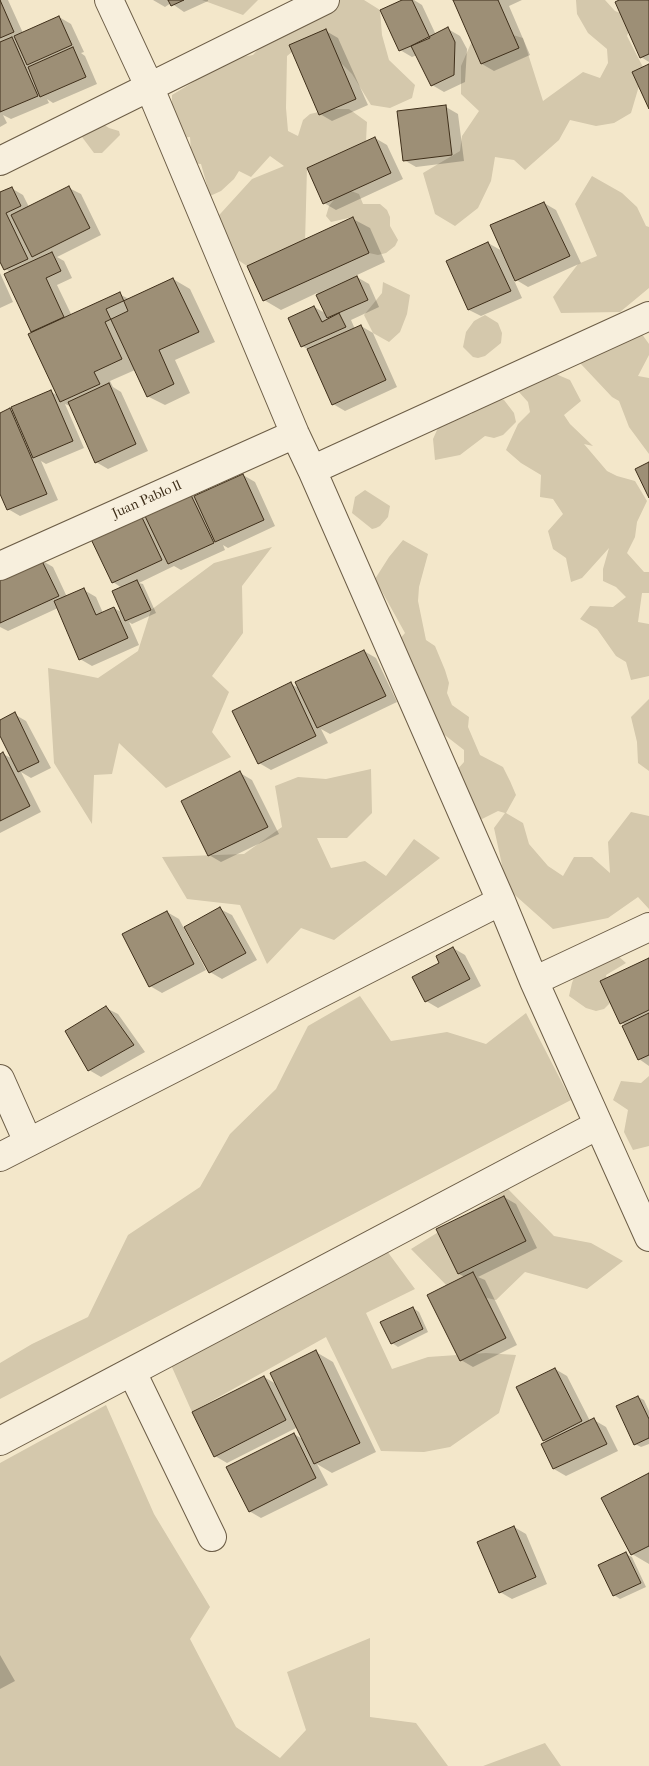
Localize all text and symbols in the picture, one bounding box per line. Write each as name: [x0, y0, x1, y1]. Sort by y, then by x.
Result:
street label: Juan Pablo ll: [110, 477, 184, 523]

